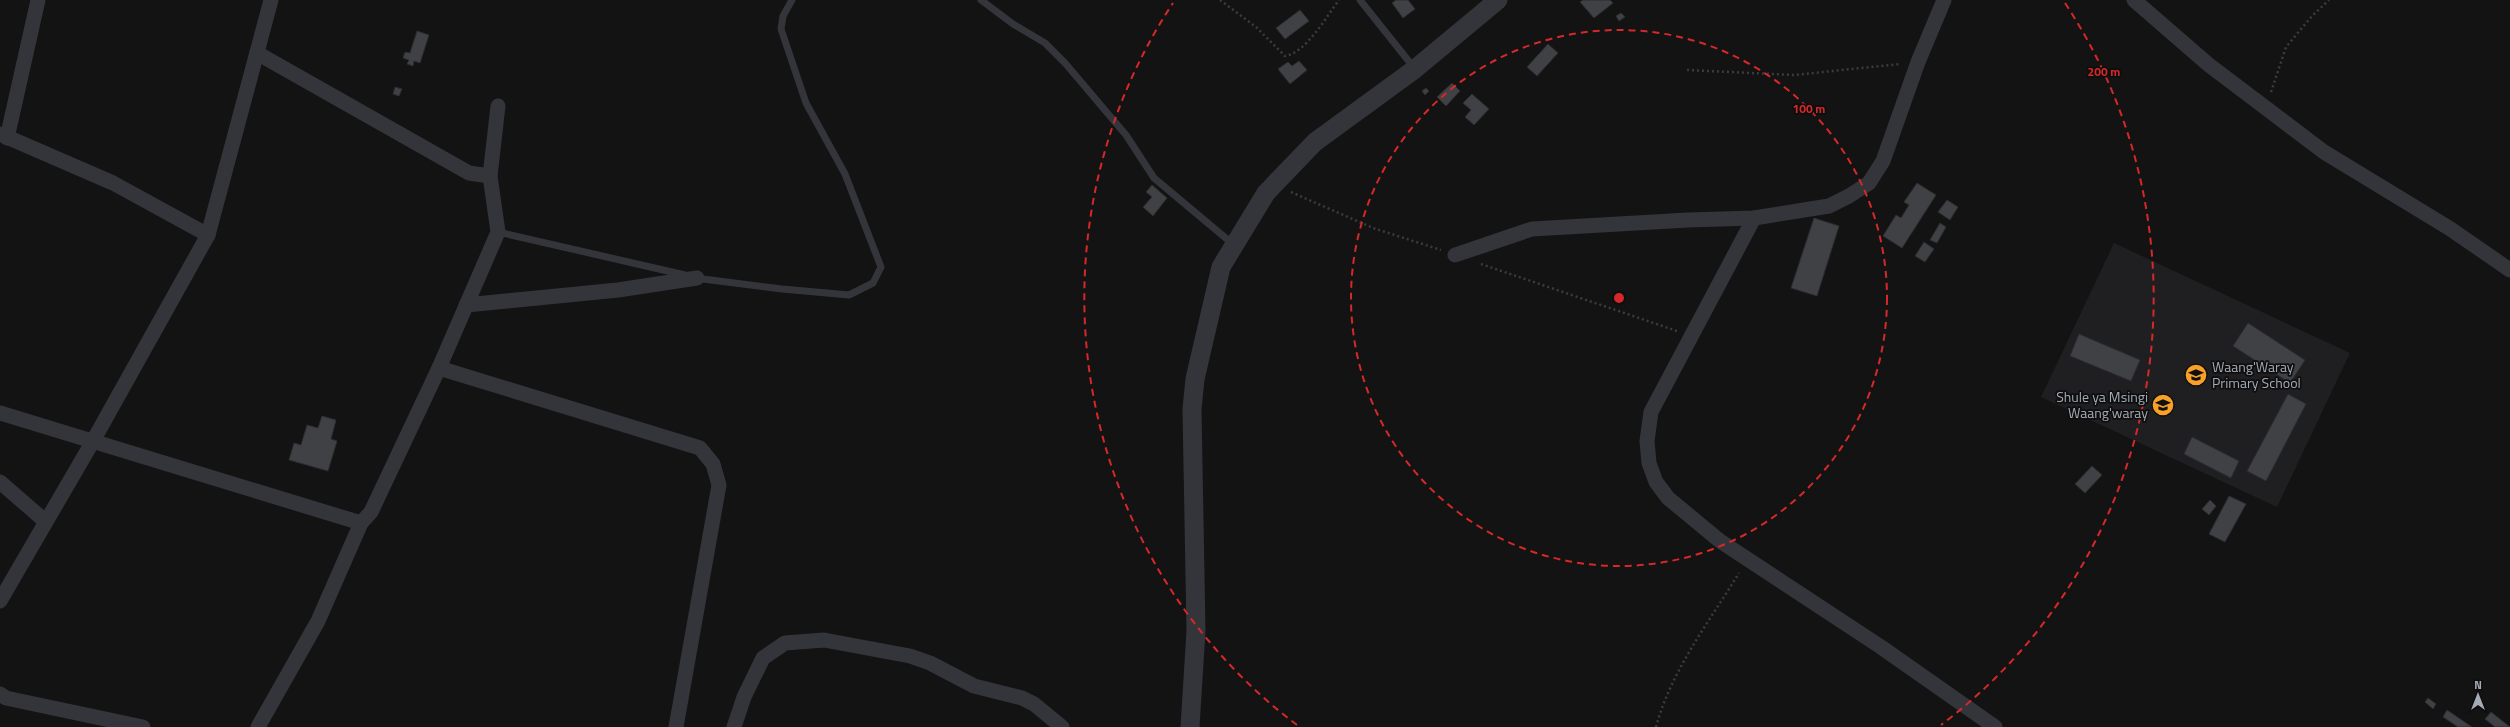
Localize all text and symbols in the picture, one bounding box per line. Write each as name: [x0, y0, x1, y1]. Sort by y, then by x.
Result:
text: 200 m: [2088, 62, 2120, 81]
text: 100 m: [1793, 99, 1825, 118]
centre of rings: [1612, 291, 1626, 305]
place label: Waang'Waray Primary School: [2212, 356, 2301, 393]
school or university icon: Waang'Waray Primary School: [2183, 362, 2209, 388]
place label: Shule ya Msingi Waang'waray: [2056, 386, 2148, 423]
school or university icon: Shule ya Msingi Waang'waray: [2150, 392, 2176, 418]
north arrow: [2458, 675, 2498, 715]
text: N: [2474, 677, 2482, 693]

